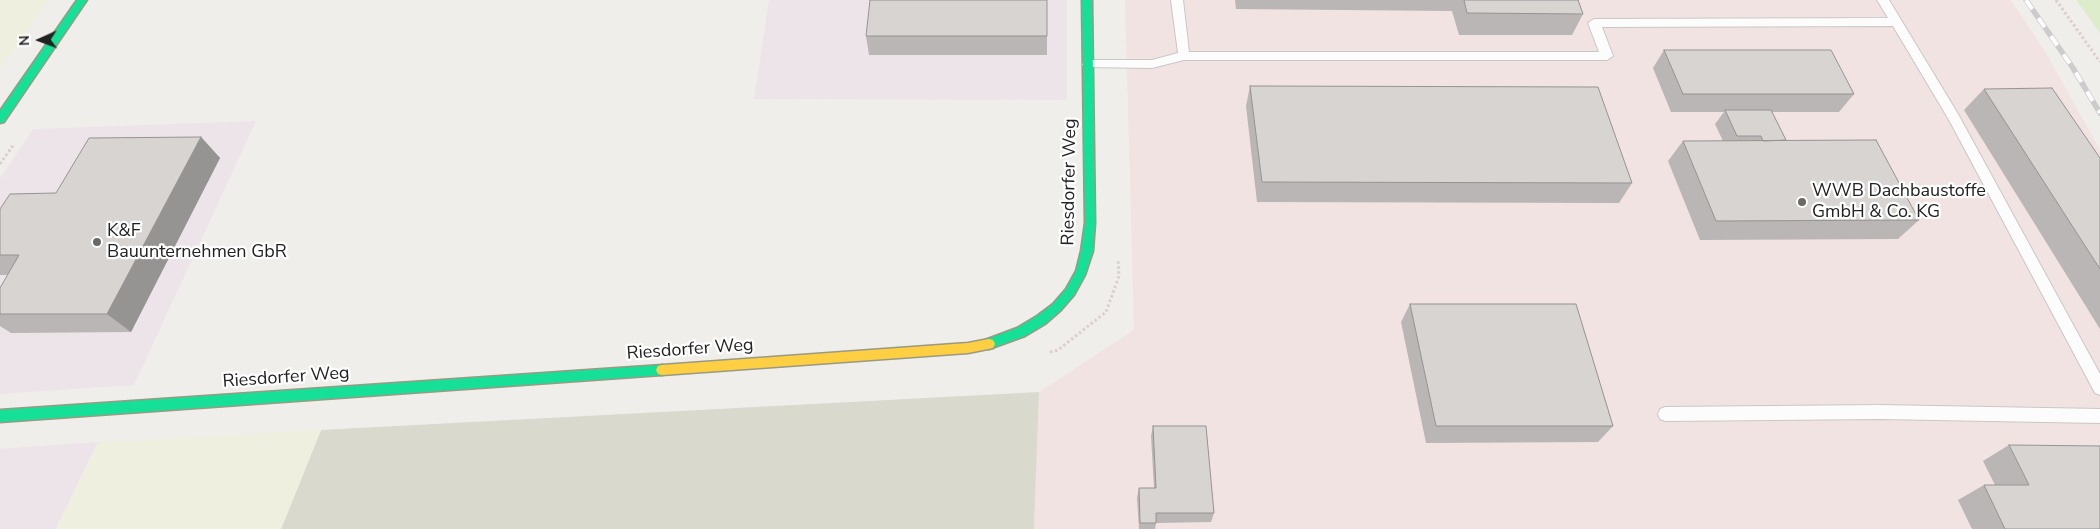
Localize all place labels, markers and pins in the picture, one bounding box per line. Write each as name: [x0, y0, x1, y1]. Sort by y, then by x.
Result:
place label: WWB Dachbaustoffe GmbH & Co. KG: [1812, 181, 1986, 223]
marker: WWB Dachbaustoffe GmbH & Co. KG: [1796, 196, 1808, 208]
place label: K&F Bauunternehmen GbR: [107, 221, 287, 264]
marker: K&F Bauunternehmen GbR: [91, 236, 103, 248]

